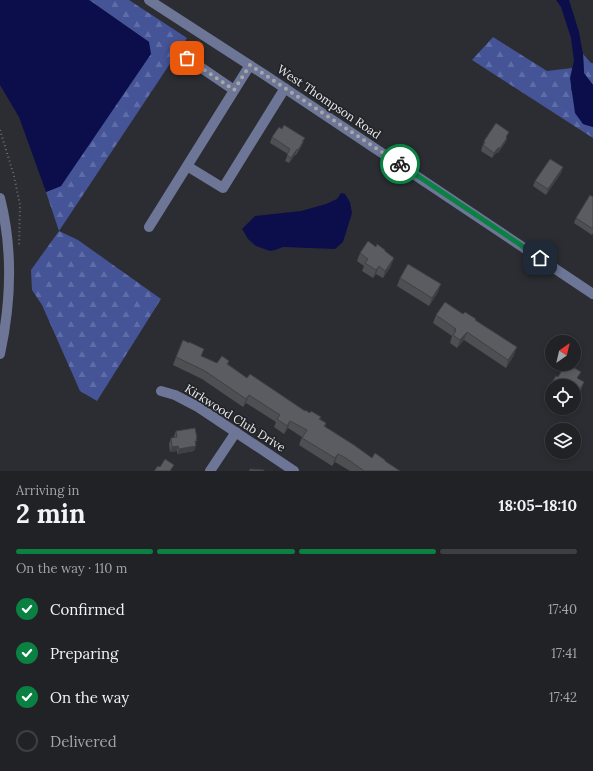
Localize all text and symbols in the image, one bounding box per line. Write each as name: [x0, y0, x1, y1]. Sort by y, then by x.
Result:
pin: [170, 41, 204, 75]
icon: bag: [176, 47, 198, 69]
street label: West Thompson Road: [275, 61, 384, 142]
courier: [380, 144, 420, 184]
icon: bike: [389, 153, 411, 175]
pin: [523, 241, 557, 275]
icon: home: [529, 247, 551, 269]
north arrow: [545, 335, 581, 371]
map controls: [545, 335, 581, 459]
button: locate: [545, 379, 581, 415]
street label: Kirkwood Club Drive: [182, 380, 289, 455]
button: layers: [545, 423, 581, 459]
text: Arriving in: [16, 482, 79, 499]
text: 18:05–18:10: [498, 496, 577, 515]
text: 2 min: [16, 497, 86, 530]
text: On the way · 110 m: [16, 560, 127, 577]
icon: check: [16, 598, 38, 620]
text: Confirmed: [50, 600, 125, 619]
text: 17:40: [548, 601, 577, 618]
icon: check: [16, 642, 38, 664]
text: Preparing: [50, 644, 118, 663]
text: 17:41: [551, 645, 577, 662]
icon: check: [16, 686, 38, 708]
text: On the way: [50, 688, 129, 707]
text: 17:42: [549, 689, 577, 706]
text: Delivered: [50, 732, 117, 751]

